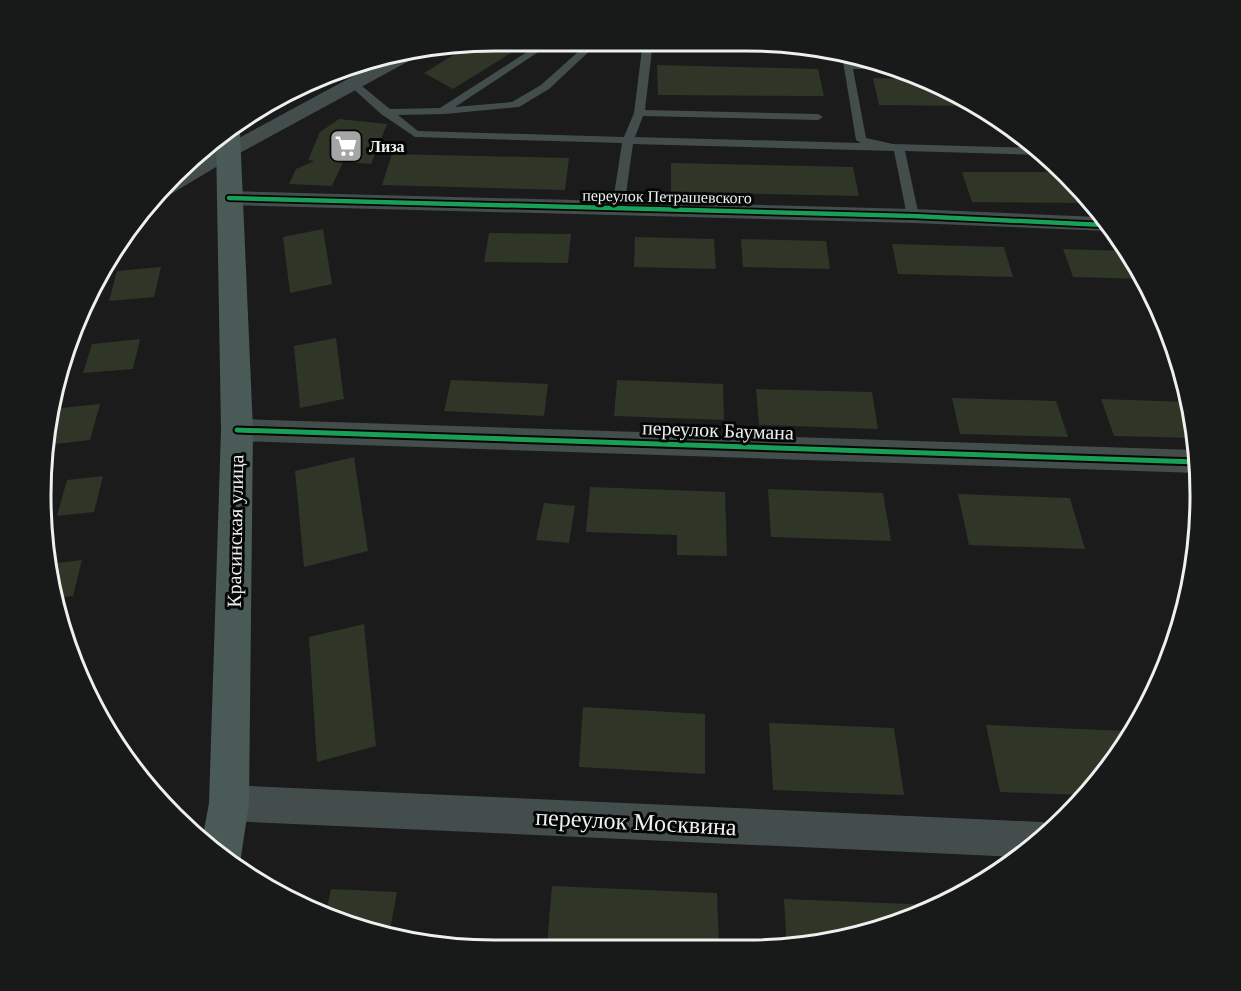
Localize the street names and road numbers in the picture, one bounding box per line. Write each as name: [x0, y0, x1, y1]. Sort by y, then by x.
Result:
street label: переулок Петрашевского: [582, 187, 752, 207]
street label: переулок Баумана: [642, 416, 794, 445]
street label: Красинская улица: [223, 454, 248, 608]
street label: переулок Москвина: [535, 804, 738, 840]

